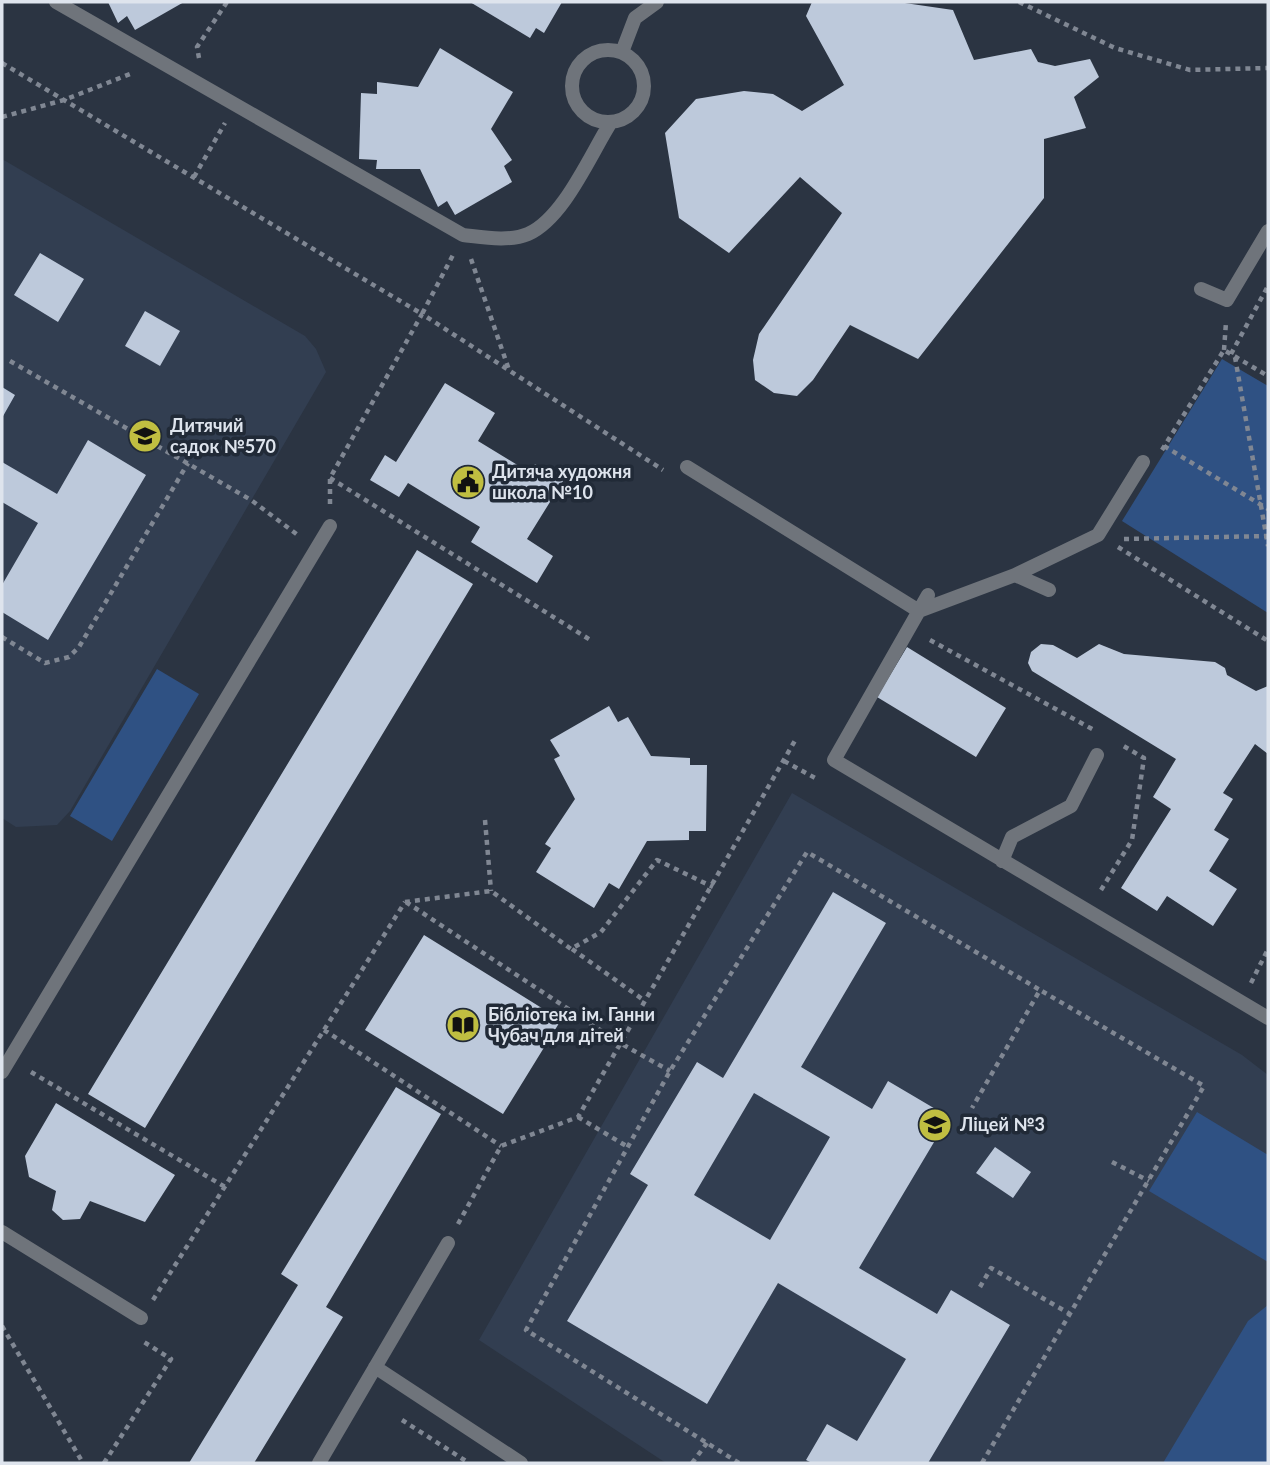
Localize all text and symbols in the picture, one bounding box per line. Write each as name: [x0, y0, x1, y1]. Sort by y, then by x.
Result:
place label: Дитячий садок №570: [170, 414, 276, 457]
school or university icon: Дитячий садок №570: [126, 417, 164, 455]
place label: Дитяча художня школа №10: [492, 460, 631, 503]
public building icon: Дитяча художня школа №10: [449, 463, 487, 501]
place label: Бібліотека ім. Ганни Чубач для дітей: [488, 1003, 655, 1046]
library icon: Бібліотека ім. Ганни Чубач для дітей: [444, 1006, 482, 1044]
school or university icon: Ліцей №3: [916, 1106, 954, 1144]
place label: Ліцей №3: [959, 1113, 1045, 1135]

